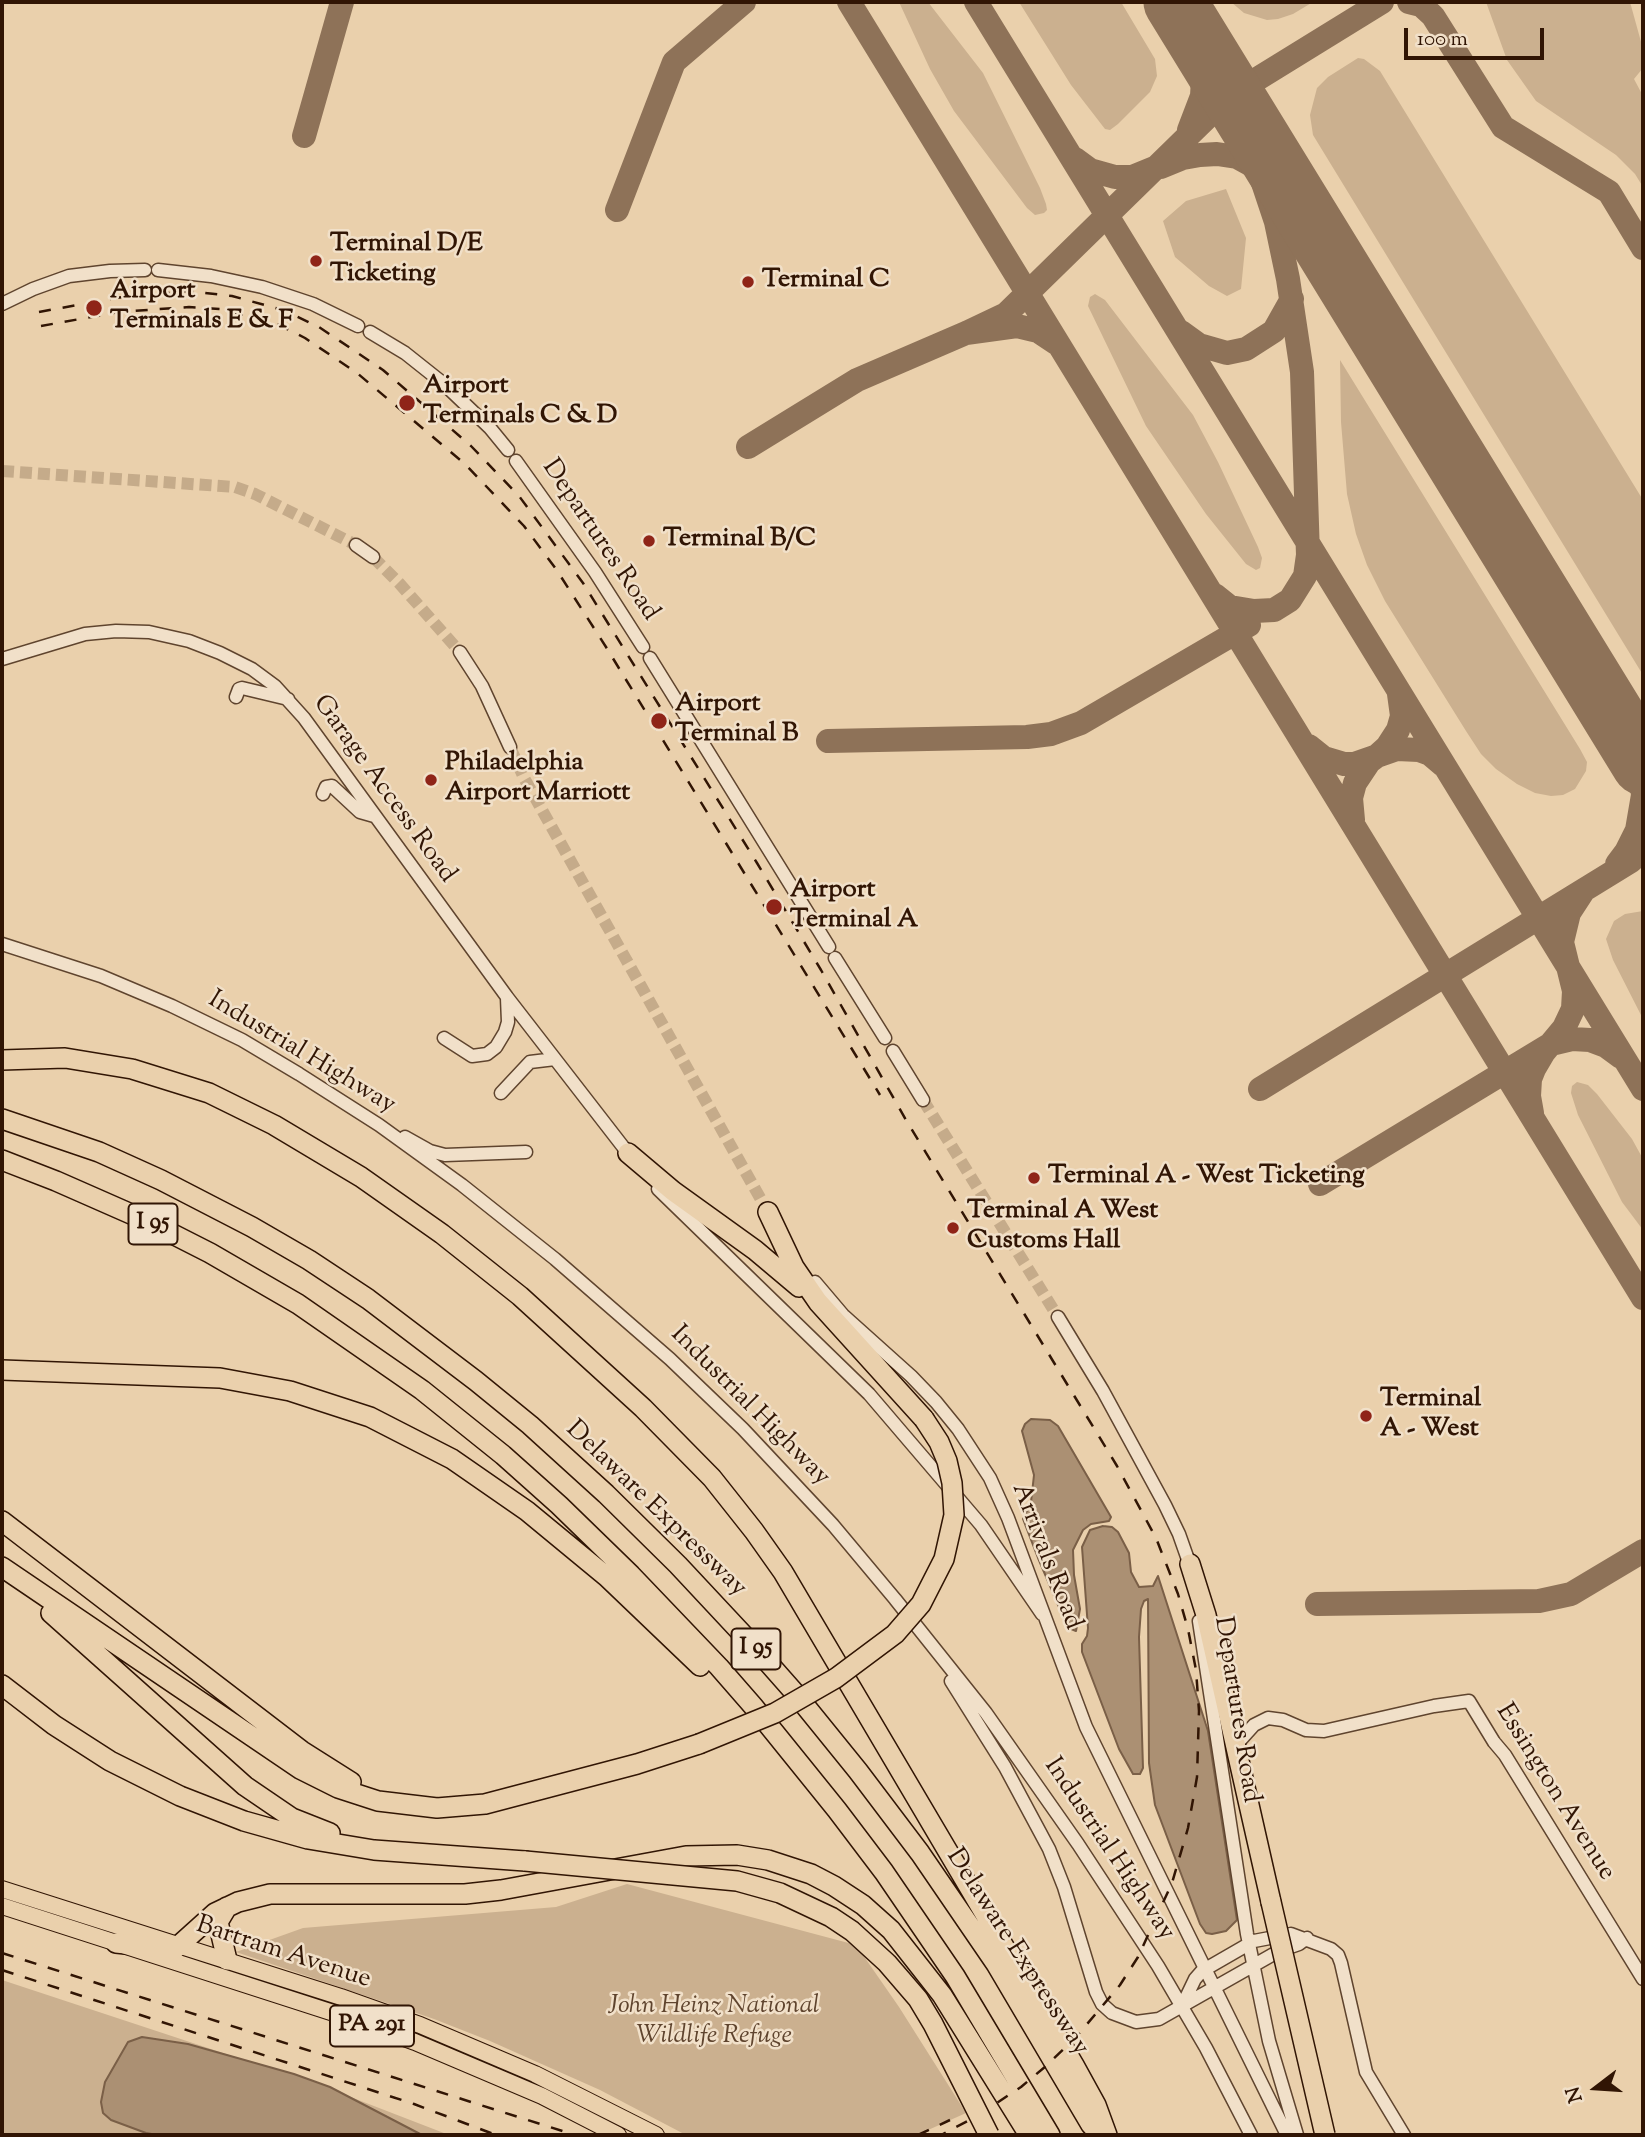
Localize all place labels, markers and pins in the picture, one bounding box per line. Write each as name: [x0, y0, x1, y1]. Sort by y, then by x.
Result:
place label: Terminal D/E Ticketing: [330, 230, 483, 292]
marker: Terminal D/E Ticketing: [308, 253, 324, 269]
place label: Terminal C: [762, 266, 890, 298]
marker: Terminal C: [740, 274, 756, 290]
place label: Airport Terminals E & F: [110, 277, 293, 338]
marker: Airport Terminals E & F: [84, 298, 104, 318]
place label: Airport Terminals C & D: [423, 372, 617, 434]
marker: Airport Terminals C & D: [397, 393, 417, 413]
place label: Terminal B/C: [663, 525, 816, 557]
marker: Terminal B/C: [641, 533, 657, 549]
place label: Airport Terminal B: [675, 690, 798, 752]
marker: Airport Terminal B: [649, 711, 669, 731]
place label: Philadelphia Airport Marriott: [445, 749, 630, 810]
marker: Philadelphia Airport Marriott: [423, 772, 439, 788]
place label: Airport Terminal A: [790, 876, 918, 938]
marker: Airport Terminal A: [764, 897, 784, 917]
place label: Terminal A - West Ticketing: [1048, 1162, 1365, 1194]
marker: Terminal A - West Ticketing: [1026, 1170, 1042, 1186]
place label: Terminal A West Customs Hall: [967, 1197, 1158, 1258]
marker: Terminal A West Customs Hall: [945, 1220, 961, 1236]
place label: Terminal A - West: [1380, 1385, 1481, 1446]
marker: Terminal A - West: [1358, 1408, 1374, 1424]

